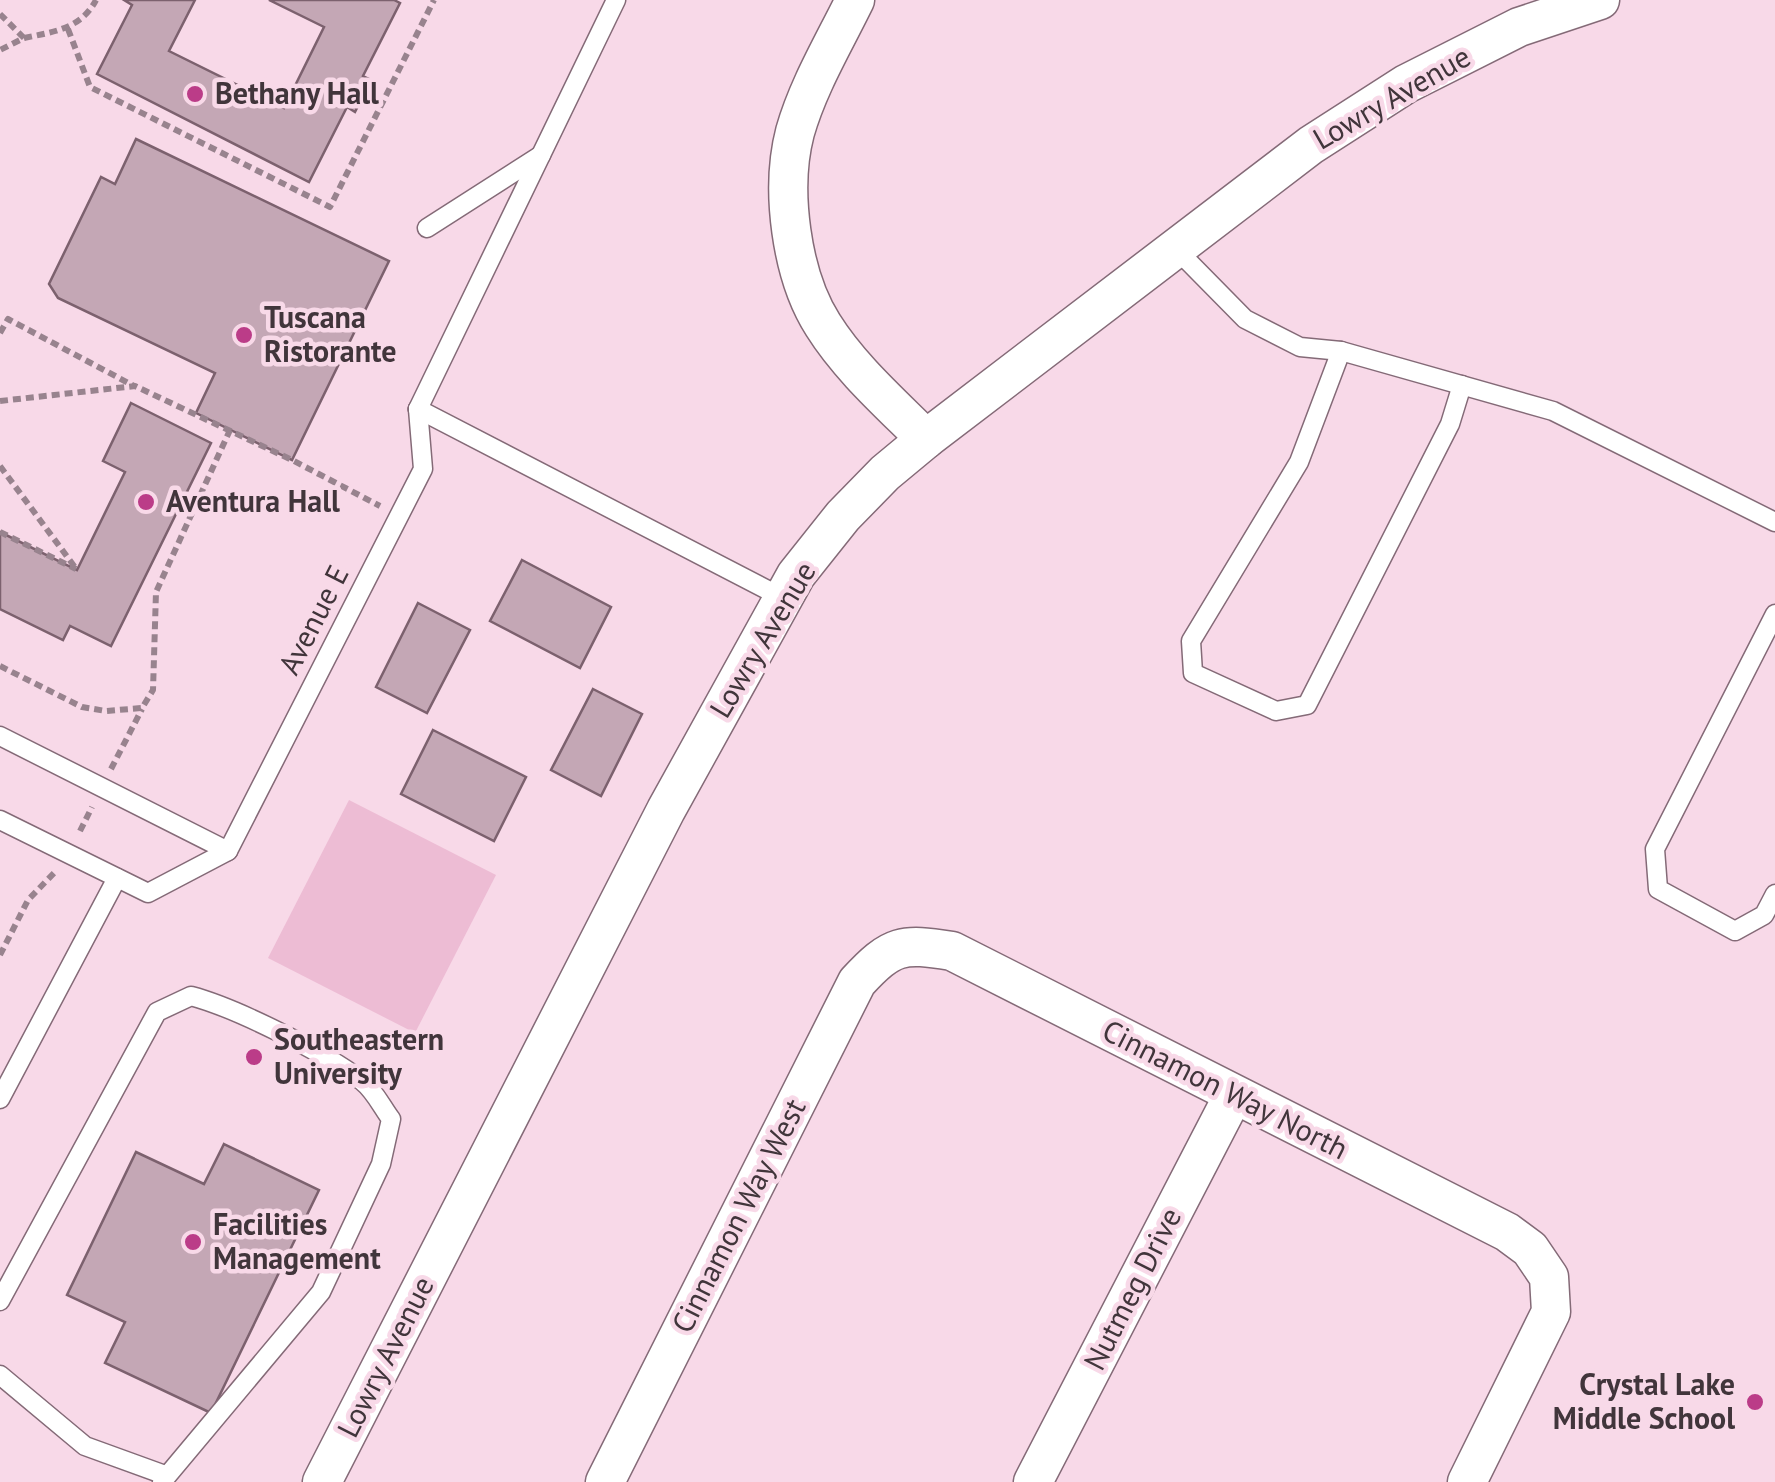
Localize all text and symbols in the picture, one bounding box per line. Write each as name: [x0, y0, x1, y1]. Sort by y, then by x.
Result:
street label: Lowry Avenue: [1306, 36, 1477, 157]
place label: Bethany Hall: [215, 73, 379, 112]
marker: Bethany Hall: [184, 83, 206, 105]
place label: Tuscana Ristorante: [264, 297, 397, 370]
marker: Tuscana Ristorante: [233, 324, 255, 346]
place label: Aventura Hall: [166, 481, 340, 520]
marker: Aventura Hall: [135, 491, 157, 513]
street label: Lowry Avenue: [700, 554, 824, 724]
street label: Avenue E: [269, 558, 357, 681]
street label: Cinnamon Way North: [1096, 1010, 1355, 1167]
place label: Southeastern University: [274, 1019, 444, 1092]
marker: Southeastern University: [243, 1046, 265, 1068]
street label: Cinnamon Way West: [662, 1092, 814, 1339]
street label: Nutmeg Drive: [1074, 1201, 1189, 1376]
place label: Facilities Management: [213, 1204, 381, 1277]
marker: Facilities Management: [182, 1231, 204, 1253]
street label: Lowry Avenue: [327, 1269, 442, 1443]
place label: Crystal Lake Middle School: [1553, 1364, 1735, 1437]
marker: Crystal Lake Middle School: [1744, 1391, 1766, 1413]

